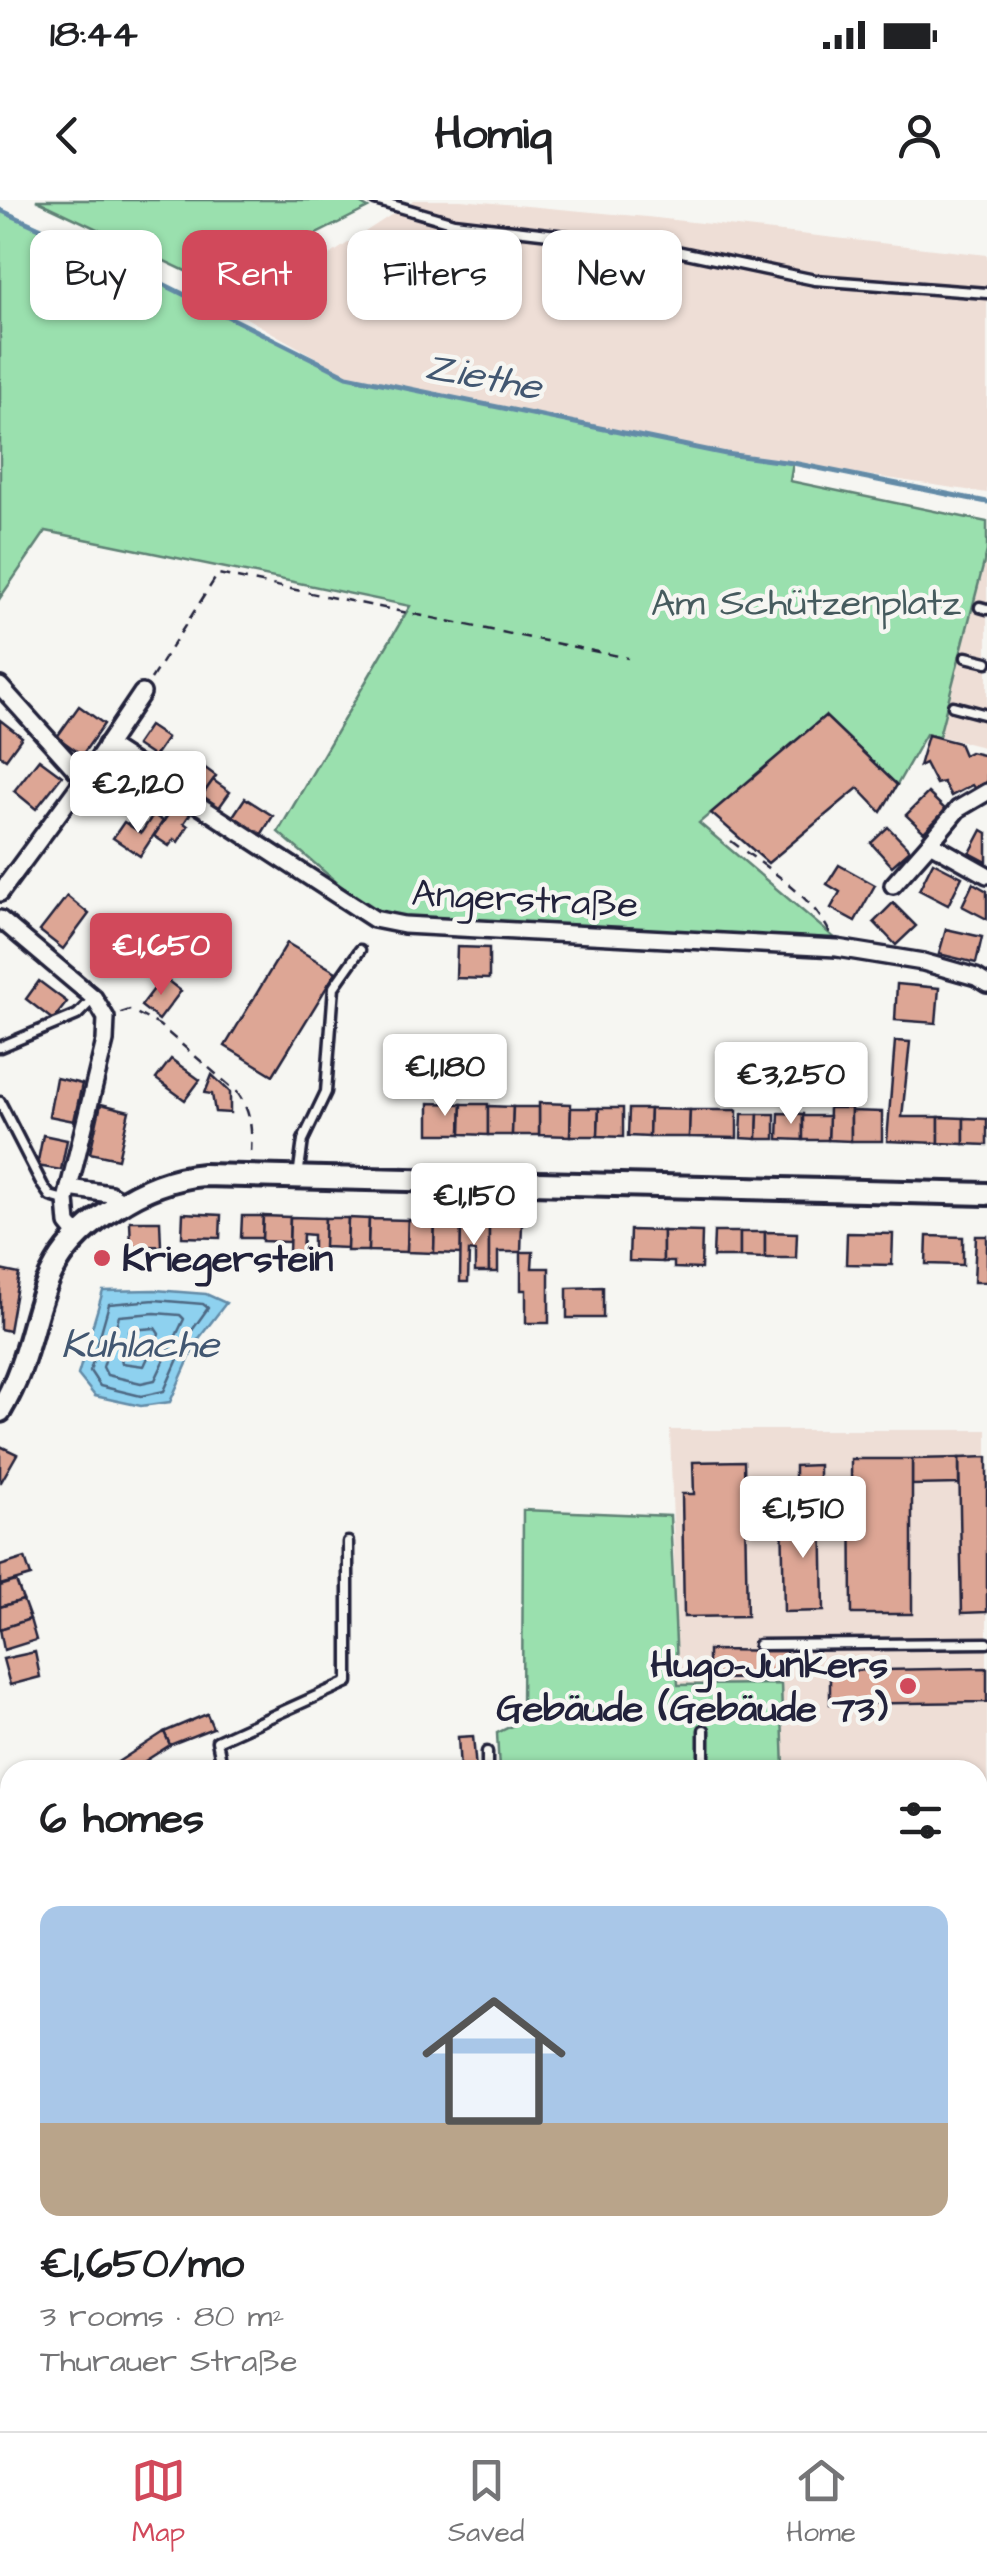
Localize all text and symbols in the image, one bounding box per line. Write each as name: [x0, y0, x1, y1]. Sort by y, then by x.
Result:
text: 18:44: [50, 9, 138, 61]
text: Homiq: [435, 104, 552, 166]
icon: back: [40, 108, 95, 163]
icon: person: [892, 108, 947, 163]
chip: Buy: [30, 230, 162, 320]
chip: Rent: [182, 230, 327, 320]
chip: Filters: [347, 230, 522, 320]
chip: New: [542, 230, 682, 320]
water label: Ziethe: [421, 339, 548, 416]
park label: Am Schützenplatz: [651, 578, 961, 630]
pin: €2,120: [57, 751, 219, 836]
text: €2,120: [92, 761, 184, 806]
street label: Angerstraße: [410, 868, 639, 932]
pin: €1,650: [80, 913, 242, 998]
text: €1,650: [112, 923, 210, 968]
pin: €1,180: [364, 1034, 526, 1119]
pin: €3,250: [710, 1042, 872, 1127]
text: €1,180: [405, 1044, 485, 1089]
text: €3,250: [737, 1052, 845, 1097]
pin: €1,150: [393, 1163, 555, 1248]
text: €1,150: [433, 1173, 515, 1218]
place label: Kriegerstein: [122, 1234, 333, 1287]
marker: Kriegerstein: [91, 1247, 113, 1269]
water label: Kuhlache: [61, 1318, 221, 1373]
pin: €1,510: [722, 1476, 884, 1561]
text: €1,510: [762, 1486, 844, 1531]
place label: Hugo-Junkers Gebäude (Gebäude 73): [496, 1640, 888, 1736]
marker: Hugo-Junkers Gebäude (Gebäude 73): [897, 1675, 919, 1697]
text: 6 homes: [40, 1791, 204, 1849]
icon: filters: [893, 1793, 948, 1848]
icon: home: [404, 1971, 584, 2151]
text: €1,650/mo: [40, 2236, 244, 2294]
text: 3 rooms · 80 m²: [40, 2294, 285, 2339]
text: Thurauer Straße: [40, 2339, 298, 2384]
tab: Map: [131, 2453, 186, 2552]
tab: Saved: [448, 2453, 524, 2552]
tab: Home: [786, 2453, 856, 2552]

